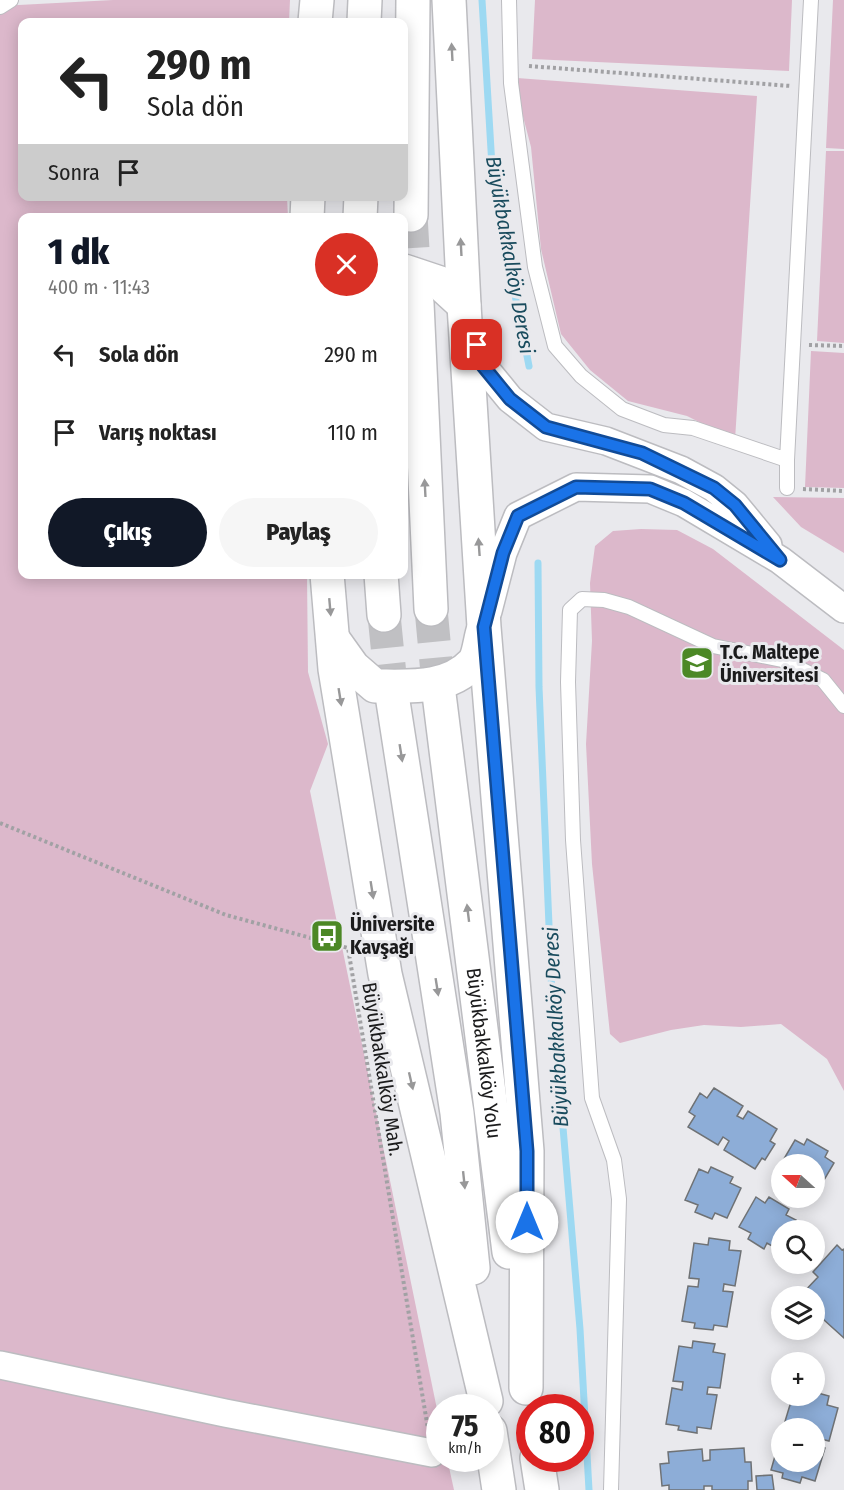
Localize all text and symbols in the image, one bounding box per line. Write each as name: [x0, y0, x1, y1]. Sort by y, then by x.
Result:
text: 290 m: [147, 40, 252, 90]
icon: left: [48, 42, 126, 120]
one-way arrow: [447, 42, 456, 61]
text: Sola dön: [147, 91, 244, 123]
water label: Büyükbakkalköy Deresi: [480, 154, 540, 357]
icon: arrive: [112, 156, 145, 189]
text: Sonra: [48, 159, 100, 186]
text: 1 dk: [48, 230, 109, 274]
button: close: [315, 233, 378, 296]
one-way arrow: [456, 237, 465, 256]
text: 400 m · 11:43: [48, 275, 150, 299]
pin: [451, 319, 502, 370]
icon: arrive: [460, 328, 493, 361]
icon: left: [48, 338, 81, 371]
text: Sola dön: [99, 341, 179, 368]
text: 290 m: [324, 341, 378, 368]
icon: arrive: [48, 416, 81, 449]
text: Varış noktası: [99, 419, 217, 446]
text: 110 m: [328, 419, 378, 446]
one-way arrow: [420, 478, 430, 497]
button: Çıkış: [48, 498, 207, 567]
button: Paylaş: [219, 498, 378, 567]
one-way arrow: [474, 538, 483, 557]
one-way arrow: [325, 598, 335, 617]
place label: T.C. Maltepe Üniversitesi: [720, 640, 819, 687]
school or university icon: T.C. Maltepe Üniversitesi: [679, 645, 715, 681]
one-way arrow: [335, 688, 344, 707]
one-way arrow: [396, 743, 405, 762]
one-way arrow: [367, 880, 376, 899]
one-way arrow: [463, 903, 472, 922]
place label: Üniversite Kavşağı: [350, 912, 435, 959]
bus stop icon: Üniversite Kavşağı: [309, 918, 345, 954]
water label: Büyükbakkalköy Deresi: [538, 925, 574, 1128]
street label: Büyükbakkalköy Yolu: [461, 966, 507, 1140]
one-way arrow: [433, 977, 442, 996]
street label: Büyükbakkalköy Mah.: [357, 980, 409, 1158]
one-way arrow: [406, 1072, 416, 1090]
north arrow: [771, 1154, 825, 1208]
map controls: [771, 1154, 825, 1472]
one-way arrow: [459, 1171, 469, 1190]
position arrow: [495, 1190, 559, 1254]
button: search: [771, 1220, 825, 1274]
button: layers: [771, 1286, 825, 1340]
button: +: [771, 1352, 825, 1406]
speed limit sign: 80: [516, 1394, 594, 1472]
text: 75: [451, 1408, 479, 1444]
button: −: [771, 1418, 825, 1472]
text: km/h: [448, 1439, 482, 1457]

